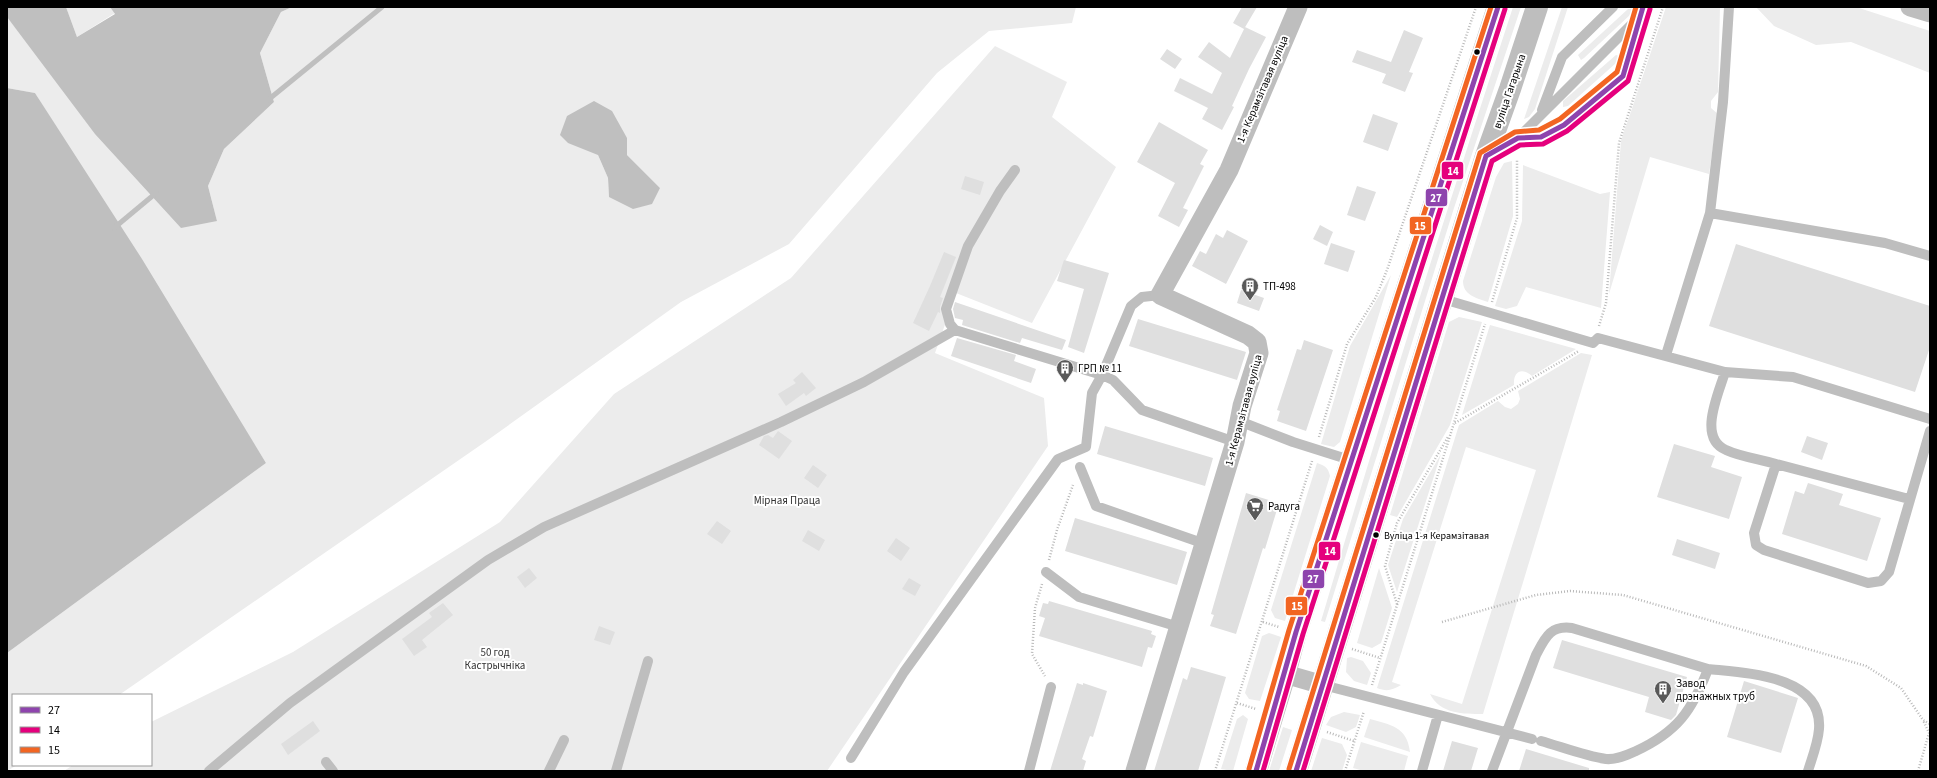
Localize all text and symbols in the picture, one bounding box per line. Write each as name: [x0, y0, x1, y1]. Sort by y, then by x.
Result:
street label: 1-я Керамзітавая вуліца: [1233, 33, 1292, 145]
unlabelled marker: [1472, 47, 1482, 57]
street label: вуліца Гагарына: [1490, 52, 1529, 130]
line badge: 14: [1441, 161, 1464, 180]
text: 14: [1447, 164, 1459, 179]
line badge: 27: [1425, 188, 1448, 207]
text: 27: [1430, 191, 1442, 206]
line badge: 15: [1409, 216, 1432, 235]
text: 15: [1414, 219, 1426, 234]
building icon: ТП-498: [1240, 276, 1260, 301]
place label: ТП-498: [1263, 279, 1296, 294]
street label: 1-я Керамзітавая вуліца: [1221, 353, 1266, 468]
building icon: ГРП № 11: [1055, 358, 1075, 383]
place label: ГРП № 11: [1078, 361, 1122, 376]
park label: Мірная Праца: [754, 493, 820, 508]
supermarket icon: Радуга: [1245, 496, 1265, 521]
place label: Радуга: [1268, 499, 1300, 514]
place label: Вуліца 1-я Керамзітавая: [1384, 529, 1489, 543]
marker: Вуліца 1-я Керамзітавая: [1371, 530, 1381, 540]
line badge: 14: [1318, 541, 1341, 561]
text: 14: [1324, 544, 1336, 559]
line badge: 27: [1302, 569, 1325, 589]
text: 27: [1307, 572, 1319, 587]
line badge: 15: [1285, 596, 1308, 616]
text: 15: [1291, 599, 1303, 614]
park label: 50 год Кастрычніка: [465, 645, 525, 673]
place label: Завод дрэнажных труб: [1676, 676, 1755, 704]
building icon: Завод дрэнажных труб: [1653, 679, 1673, 704]
legend: [12, 694, 152, 766]
text: 27: [48, 702, 60, 719]
text: 14: [48, 722, 60, 739]
text: 15: [48, 742, 60, 759]

